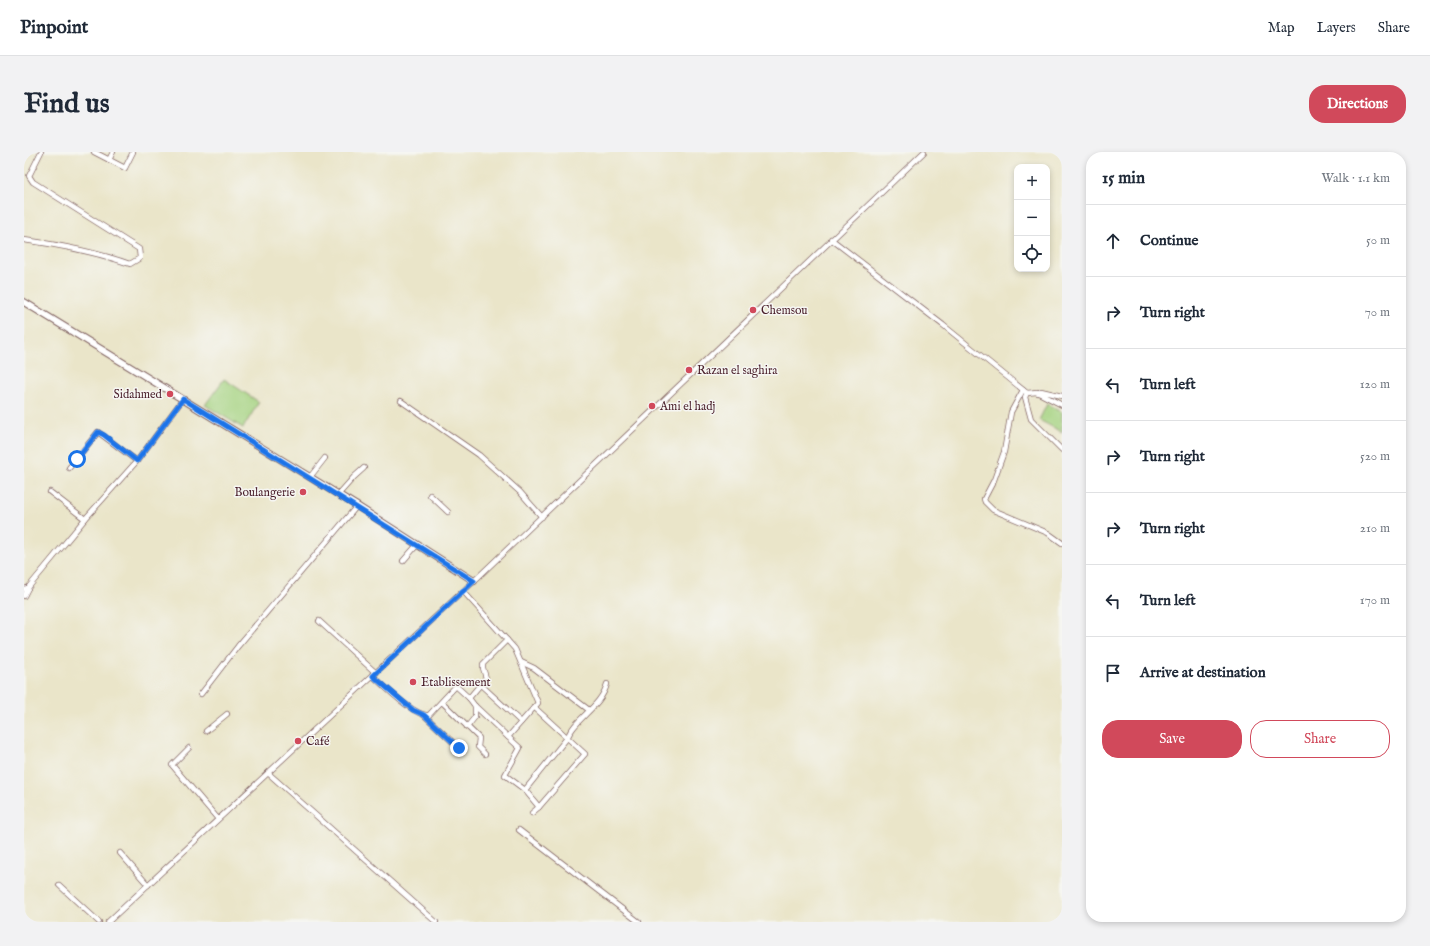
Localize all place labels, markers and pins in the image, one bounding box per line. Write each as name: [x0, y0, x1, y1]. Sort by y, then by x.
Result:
place label: Chemsou: [761, 303, 808, 318]
marker: Chemsou: [748, 305, 758, 315]
place label: Razan el saghira: [697, 363, 778, 378]
marker: Razan el saghira: [684, 365, 694, 375]
place label: Sidahmed: [114, 387, 163, 402]
marker: Sidahmed: [165, 389, 175, 399]
place label: Ami el hadj: [659, 399, 716, 414]
marker: Ami el hadj: [647, 401, 657, 411]
place label: Boulangerie: [234, 485, 295, 500]
marker: Boulangerie: [298, 487, 308, 497]
place label: Etablissement: [421, 675, 491, 690]
marker: Etablissement: [408, 677, 418, 687]
place label: Café: [306, 734, 330, 749]
marker: Café: [293, 736, 303, 746]

